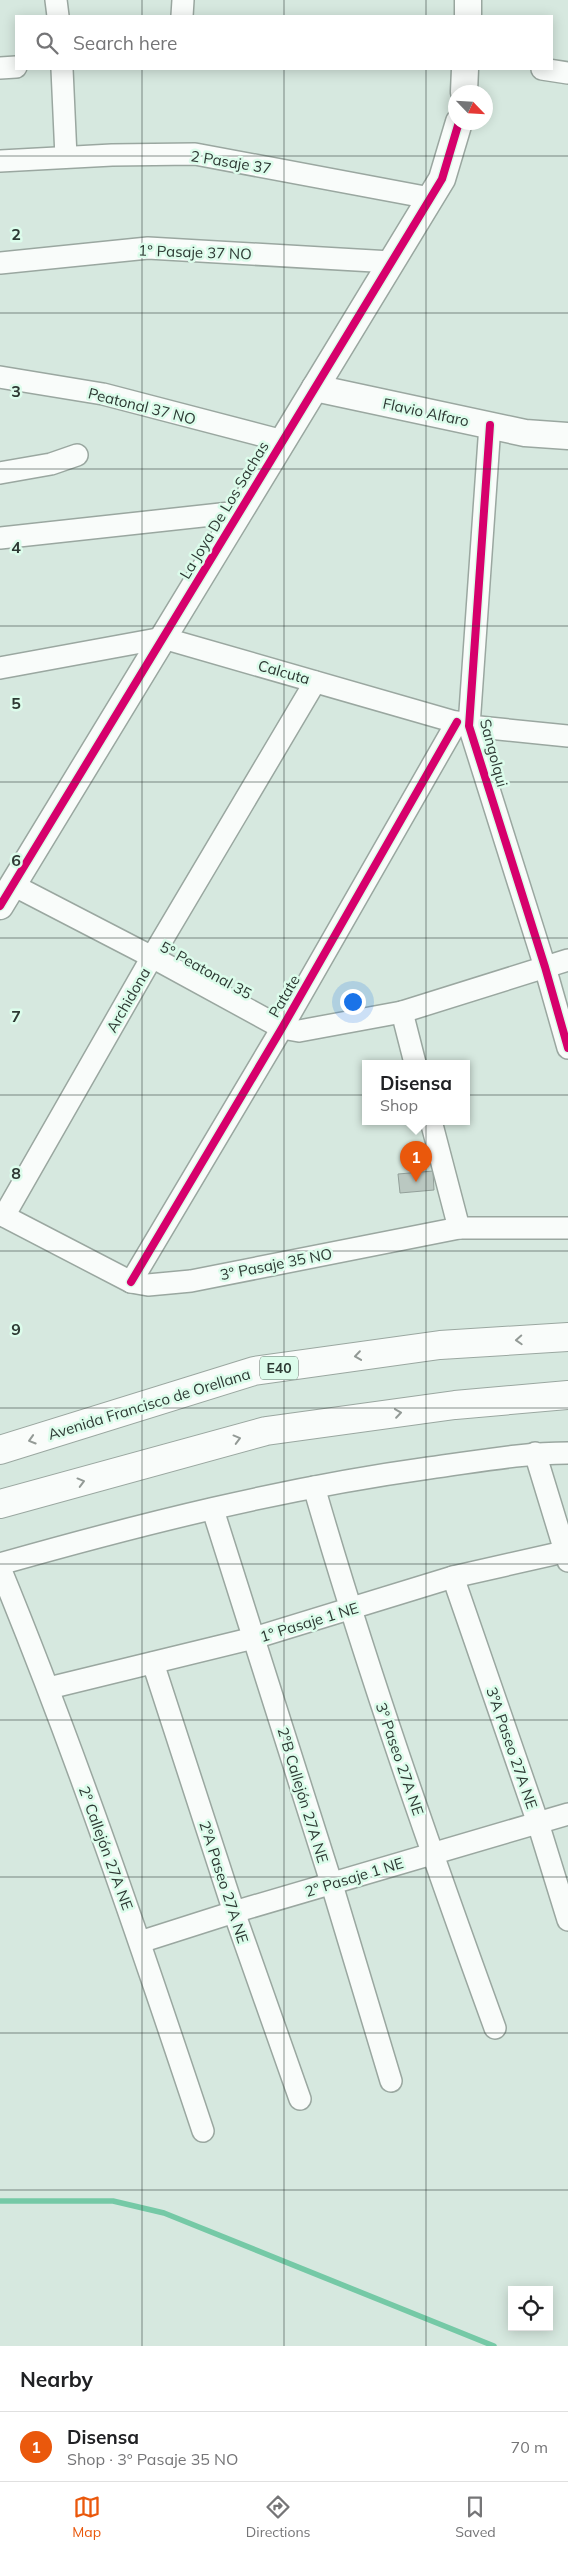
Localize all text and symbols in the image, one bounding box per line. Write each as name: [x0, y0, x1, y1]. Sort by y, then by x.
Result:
search box: [15, 15, 553, 70]
icon: search: [33, 29, 61, 57]
text: Search here: [73, 31, 177, 55]
north arrow: [448, 85, 493, 130]
street label: 2 Pasaje 37: [189, 146, 273, 178]
text: 2: [11, 224, 21, 244]
street label: 1° Pasaje 37 NO: [138, 241, 252, 263]
text: 3: [11, 381, 21, 401]
street label: Peatonal 37 NO: [86, 383, 198, 429]
street label: Flavio Alfaro: [381, 394, 471, 430]
street label: La Joya De Los Sachas: [175, 438, 273, 582]
text: 4: [11, 537, 21, 557]
street label: Calcuta: [256, 656, 312, 688]
text: 5: [11, 693, 21, 713]
street label: Sangolqui: [476, 717, 512, 789]
text: 6: [11, 850, 21, 870]
street label: 5° Peatonal 35: [157, 937, 255, 1003]
street label: Archidona: [102, 964, 154, 1036]
street label: Patate: [264, 971, 304, 1021]
your location: [340, 989, 366, 1015]
text: 7: [11, 1006, 21, 1026]
popup: [362, 1060, 470, 1125]
text: Disensa: [380, 1071, 452, 1095]
text: Shop: [380, 1095, 418, 1115]
pin: 1: [400, 1141, 432, 1182]
text: 8: [11, 1163, 21, 1183]
street label: 3° Pasaje 35 NO: [218, 1244, 334, 1284]
text: 9: [11, 1319, 21, 1339]
one-way arrow: [515, 1334, 523, 1345]
one-way arrow: [353, 1351, 362, 1361]
road number: E40: [260, 1356, 298, 1380]
street label: Avenida Francisco de Orellana: [45, 1364, 253, 1444]
one-way arrow: [394, 1408, 402, 1419]
one-way arrow: [28, 1434, 36, 1444]
one-way arrow: [233, 1434, 241, 1444]
one-way arrow: [76, 1477, 84, 1487]
street label: 1° Pasaje 1 NE: [257, 1598, 361, 1646]
street label: 3°A Paseo 27A NE: [482, 1685, 542, 1812]
street label: 3° Paseo 27A NE: [372, 1700, 428, 1818]
street label: 2°B Callejón 27A NE: [273, 1725, 333, 1865]
street label: 2° Callejón 27A NE: [75, 1783, 137, 1913]
street label: 2°A Paseo 27A NE: [195, 1818, 253, 1946]
street label: 2° Pasaje 1 NE: [302, 1853, 406, 1901]
map controls: [508, 2286, 553, 2331]
button: locate: [508, 2286, 553, 2331]
text: Nearby: [20, 2366, 93, 2392]
text: Disensa: [67, 2425, 139, 2449]
text: 1: [31, 2437, 41, 2457]
text: 70 m: [511, 2437, 548, 2457]
text: Shop · 3° Pasaje 35 NO: [67, 2449, 238, 2469]
tab: Map: [72, 2493, 101, 2541]
tab: Directions: [246, 2493, 311, 2541]
tab: Saved: [455, 2493, 496, 2541]

